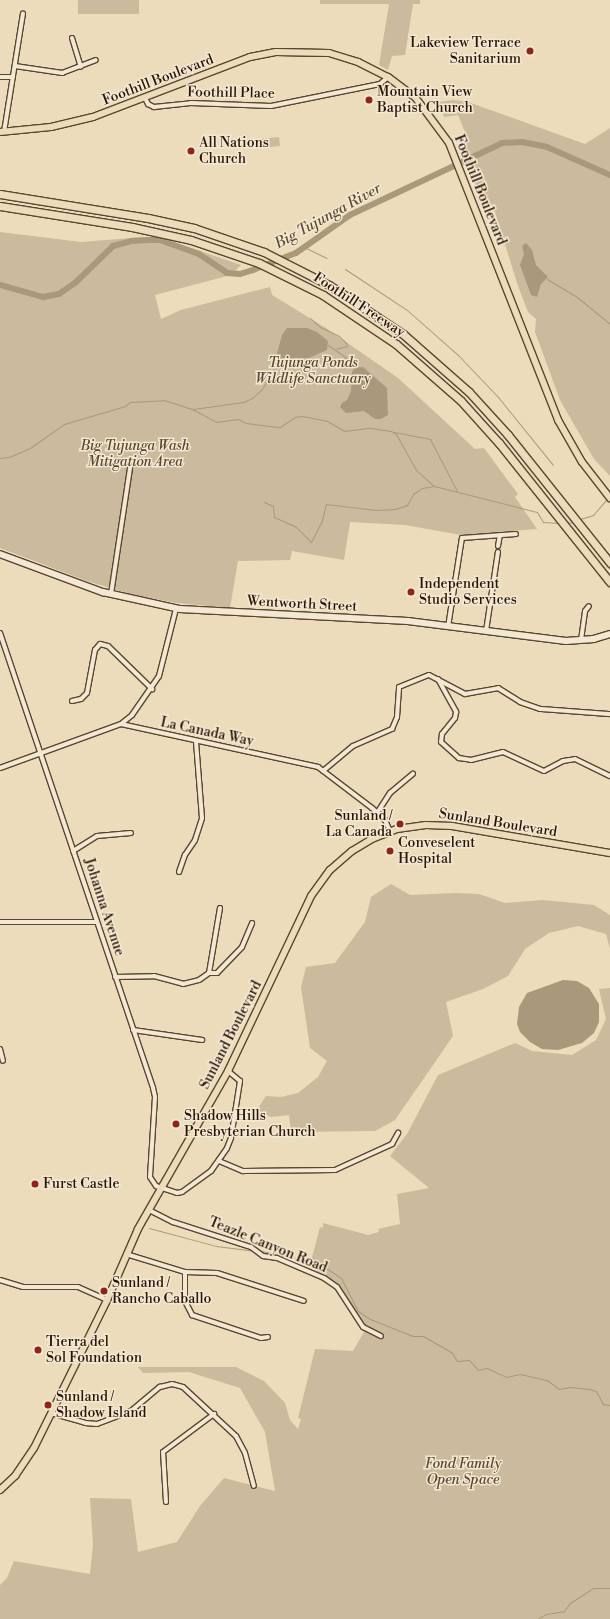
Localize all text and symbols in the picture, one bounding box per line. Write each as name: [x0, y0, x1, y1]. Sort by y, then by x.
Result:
place label: Lakeview Terrace Sanitarium: [410, 35, 521, 68]
marker: Lakeview Terrace Sanitarium: [524, 45, 536, 57]
street label: Foothill Boulevard: [100, 51, 216, 109]
street label: Foothill Place: [187, 84, 275, 102]
place label: Mountain View Baptist Church: [377, 84, 473, 116]
marker: Mountain View Baptist Church: [364, 95, 374, 105]
street label: Foothill Boulevard: [450, 132, 510, 248]
place label: All Nations Church: [199, 135, 269, 168]
marker: All Nations Church: [186, 146, 196, 156]
water label: Big Tujunga River: [272, 179, 384, 253]
street label: Foothill Freeway: [310, 269, 408, 341]
park label: Tujunga Ponds Wildlife Sanctuary: [255, 355, 371, 388]
park label: Big Tujunga Wash Mitigation Area: [80, 438, 190, 470]
place label: Independent Studio Services: [419, 576, 517, 608]
marker: Independent Studio Services: [406, 587, 416, 597]
street label: Wentworth Street: [246, 593, 358, 615]
street label: La Canada Way: [159, 714, 255, 750]
street label: Sunland Boulevard: [438, 805, 558, 841]
place label: Sunland / La Canada: [326, 808, 392, 840]
marker: Sunland / La Canada: [395, 819, 405, 829]
place label: Conveselent Hospital: [398, 835, 475, 868]
marker: Conveselent Hospital: [385, 846, 395, 856]
street label: Johanna Avenue: [80, 856, 128, 958]
street label: Sunland Boulevard: [196, 978, 266, 1092]
place label: Shadow Hills Presbyterian Church: [184, 1108, 316, 1140]
marker: Shadow Hills Presbyterian Church: [171, 1119, 181, 1129]
place label: Furst Castle: [43, 1176, 119, 1192]
marker: Furst Castle: [30, 1179, 40, 1189]
street label: Teazle Canyon Road: [206, 1214, 330, 1276]
place label: Sunland / Rancho Caballo: [112, 1275, 211, 1308]
marker: Sunland / Rancho Caballo: [99, 1286, 109, 1296]
place label: Tierra del Sol Foundation: [46, 1334, 142, 1366]
marker: Tierra del Sol Foundation: [33, 1345, 43, 1355]
place label: Sunland / Shadow Island: [56, 1389, 147, 1422]
marker: Sunland / Shadow Island: [43, 1400, 53, 1410]
park label: Fond Family Open Space: [425, 1456, 501, 1488]

